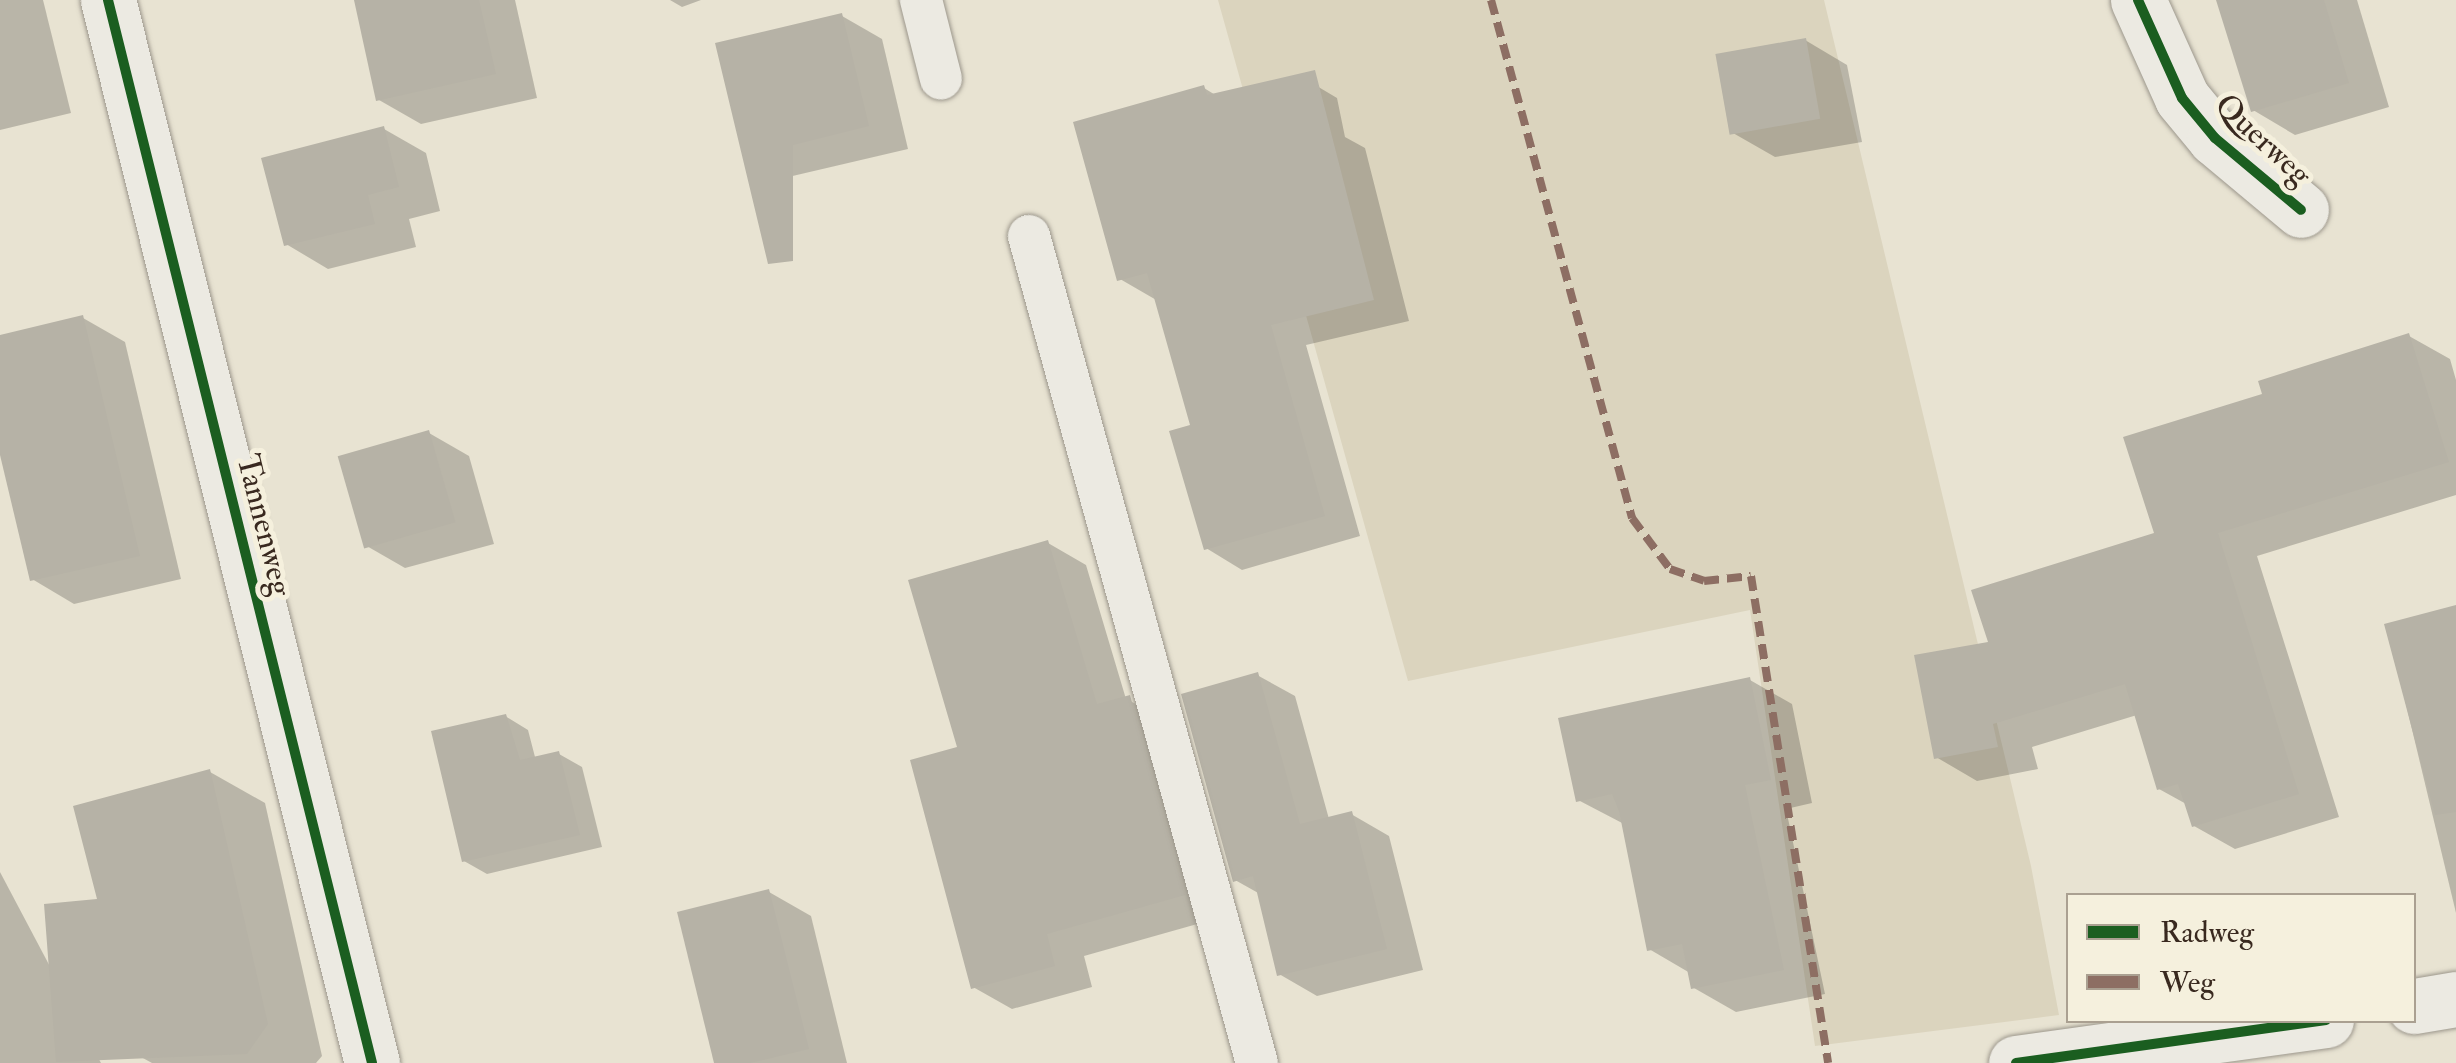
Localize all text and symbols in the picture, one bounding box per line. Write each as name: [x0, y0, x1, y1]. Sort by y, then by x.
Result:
street label: Querweg: [2207, 86, 2319, 194]
street label: Tannenweg: [228, 450, 300, 600]
legend: [2066, 893, 2416, 1023]
text: Radweg: [2160, 914, 2254, 951]
text: Weg: [2160, 964, 2215, 1001]

